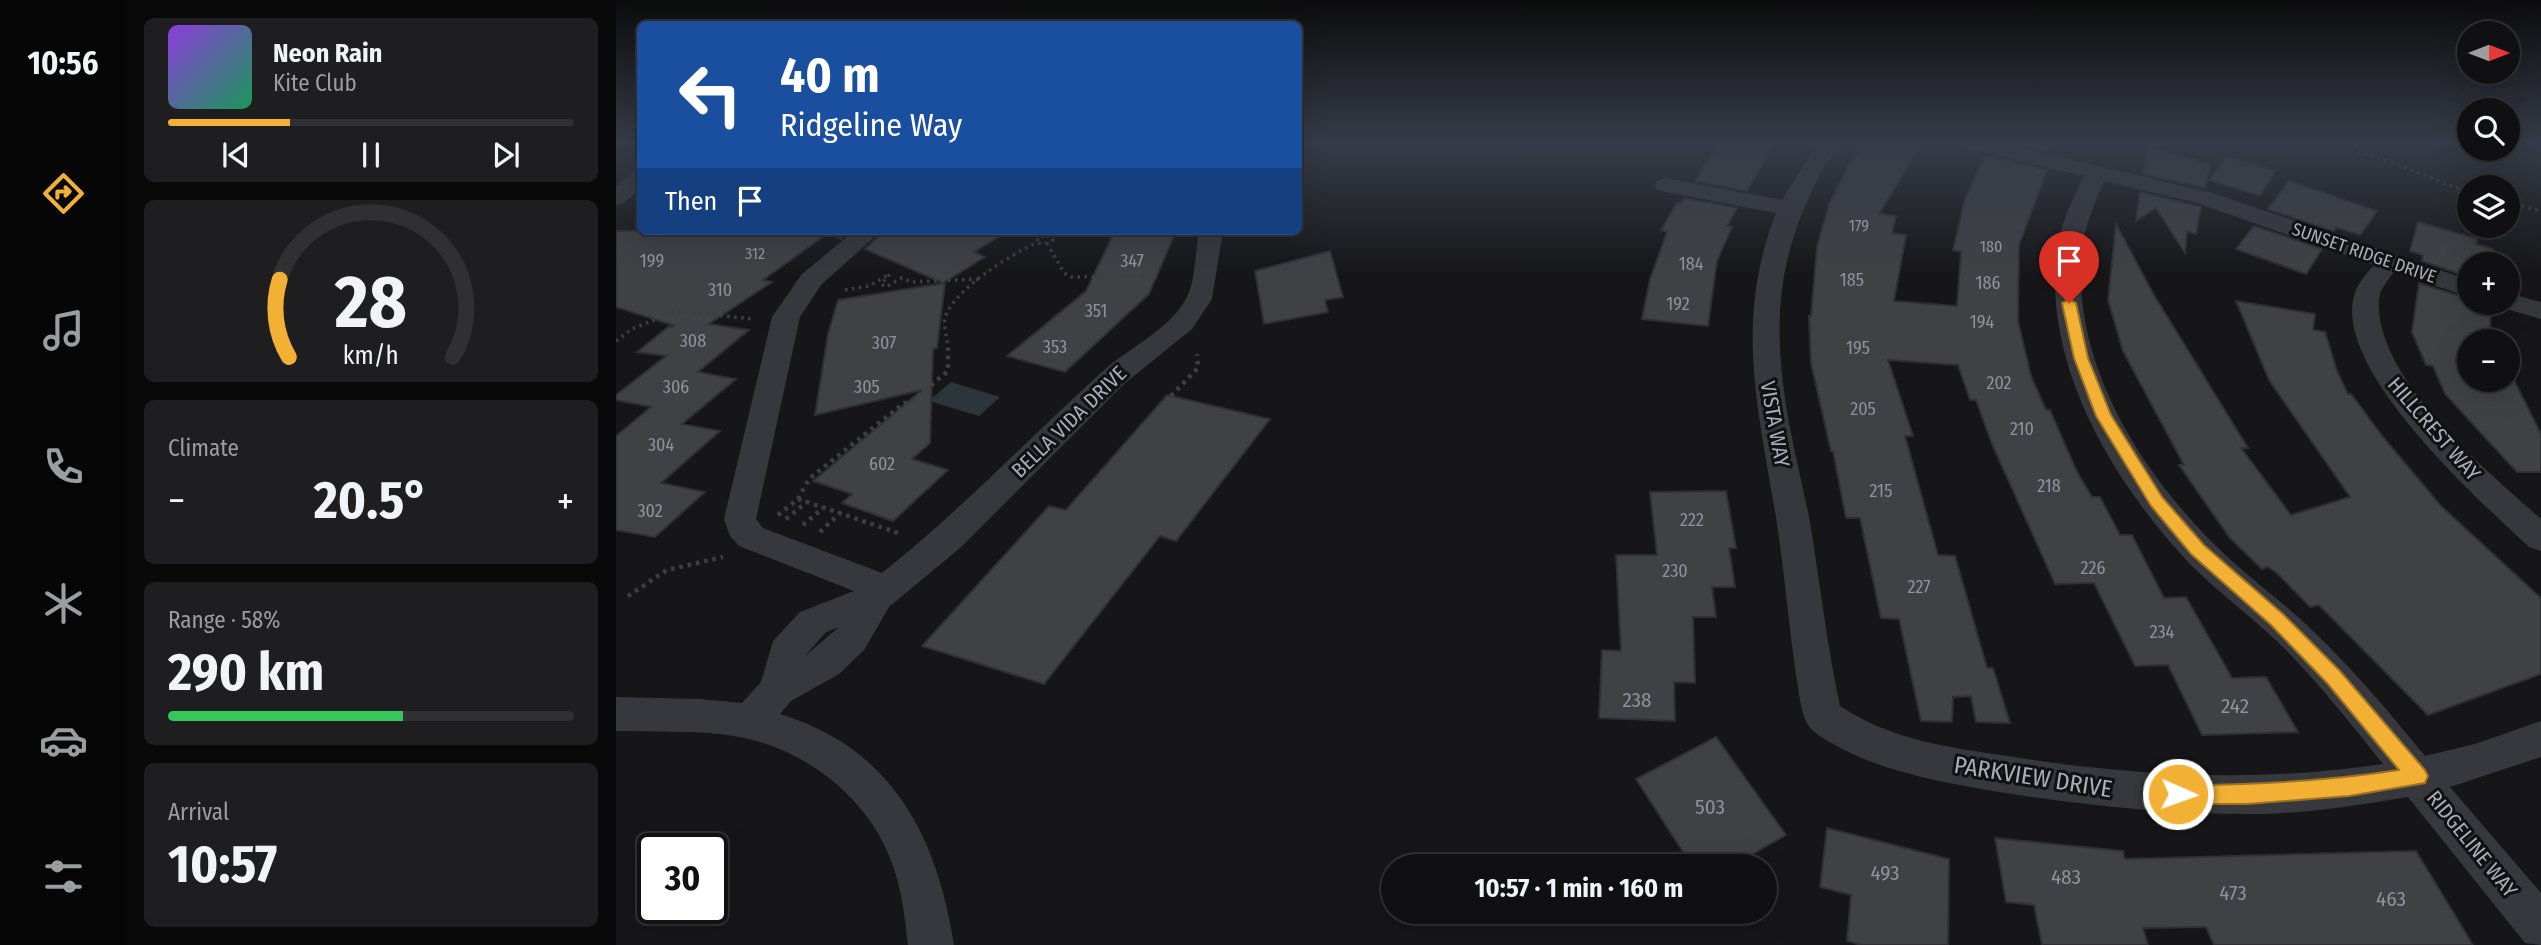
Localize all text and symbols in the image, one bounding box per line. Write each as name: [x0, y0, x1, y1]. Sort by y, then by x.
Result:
north arrow: [2457, 21, 2520, 84]
map controls: [2457, 21, 2520, 392]
text: Neon Rain: [273, 38, 382, 69]
text: 10:56: [27, 44, 99, 82]
text: 40 m: [780, 46, 880, 105]
icon: left: [665, 49, 756, 140]
text: Kite Club: [273, 69, 357, 97]
button: search: [2457, 98, 2520, 161]
text: Ridgeline Way: [780, 106, 962, 144]
icon: previous: [217, 136, 255, 174]
icon: pause: [352, 136, 390, 174]
icon: next: [487, 136, 525, 174]
icon: directions: [39, 169, 88, 218]
button: layers: [2457, 175, 2520, 238]
icon: arrive: [731, 182, 769, 220]
text: Then: [665, 186, 717, 217]
house number: 179: [1849, 216, 1869, 235]
street label: SUNSET RIDGE DRIVE: [2289, 218, 2439, 288]
pin: [2039, 231, 2099, 303]
house number: 180: [1980, 237, 2002, 256]
icon: arrive: [2050, 242, 2088, 280]
house number: 312: [745, 244, 765, 263]
house number: 199: [640, 250, 664, 272]
house number: 347: [1120, 250, 1144, 272]
button: +: [2457, 252, 2520, 315]
house number: 184: [1679, 253, 1704, 275]
text: 28: [334, 259, 407, 346]
house number: 185: [1840, 269, 1864, 291]
house number: 186: [1976, 272, 2001, 294]
house number: 310: [708, 279, 732, 301]
house number: 192: [1666, 293, 1690, 315]
house number: 351: [1085, 300, 1107, 322]
icon: music: [39, 306, 88, 355]
house number: 194: [1970, 311, 1994, 333]
button: −: [2457, 329, 2520, 392]
house number: 308: [680, 330, 706, 352]
house number: 307: [872, 332, 896, 354]
house number: 353: [1043, 336, 1067, 358]
house number: 195: [1846, 337, 1870, 359]
text: km/h: [343, 341, 399, 371]
street label: BELLA VIDA DRIVE: [1006, 361, 1132, 483]
house number: 202: [1986, 372, 2012, 394]
street label: HILLCREST WAY: [2382, 372, 2486, 486]
house number: 306: [663, 376, 689, 398]
house number: 305: [854, 376, 880, 398]
street label: VISTA WAY: [1755, 379, 1795, 470]
house number: 205: [1850, 398, 1876, 420]
house number: 210: [2010, 418, 2034, 440]
text: Climate: [168, 434, 239, 462]
house number: 304: [648, 434, 674, 456]
icon: phone: [39, 442, 88, 491]
house number: 602: [869, 453, 895, 475]
text: 20.5°: [314, 469, 428, 532]
house number: 218: [2037, 475, 2061, 497]
text: −: [168, 478, 185, 524]
text: +: [557, 478, 574, 524]
house number: 215: [1870, 480, 1892, 502]
house number: 302: [637, 500, 663, 522]
house number: 222: [1680, 509, 1704, 531]
house number: 226: [2081, 557, 2105, 579]
house number: 230: [1662, 560, 1688, 582]
house number: 227: [1907, 576, 1931, 598]
icon: climate: [39, 579, 88, 628]
text: Range · 58%: [168, 606, 280, 634]
house number: 234: [2150, 621, 2175, 643]
text: 290 km: [168, 641, 324, 704]
house number: 238: [1622, 687, 1652, 713]
house number: 242: [2221, 693, 2249, 719]
icon: car: [39, 716, 88, 765]
street label: PARKVIEW DRIVE: [1952, 751, 2114, 803]
position arrow: [2141, 757, 2215, 831]
street label: RIDGELINE WAY: [2421, 785, 2523, 903]
house number: 503: [1695, 794, 1725, 820]
text: Arrival: [168, 798, 229, 826]
text: 10:57: [168, 833, 277, 896]
speed limit sign: 30: [637, 833, 728, 924]
icon: filters: [39, 852, 88, 901]
house number: 493: [1870, 860, 1900, 886]
house number: 483: [2051, 864, 2081, 890]
text: 10:57 · 1 min · 160 m: [1475, 873, 1683, 904]
house number: 473: [2219, 880, 2247, 906]
house number: 463: [2376, 886, 2406, 912]

